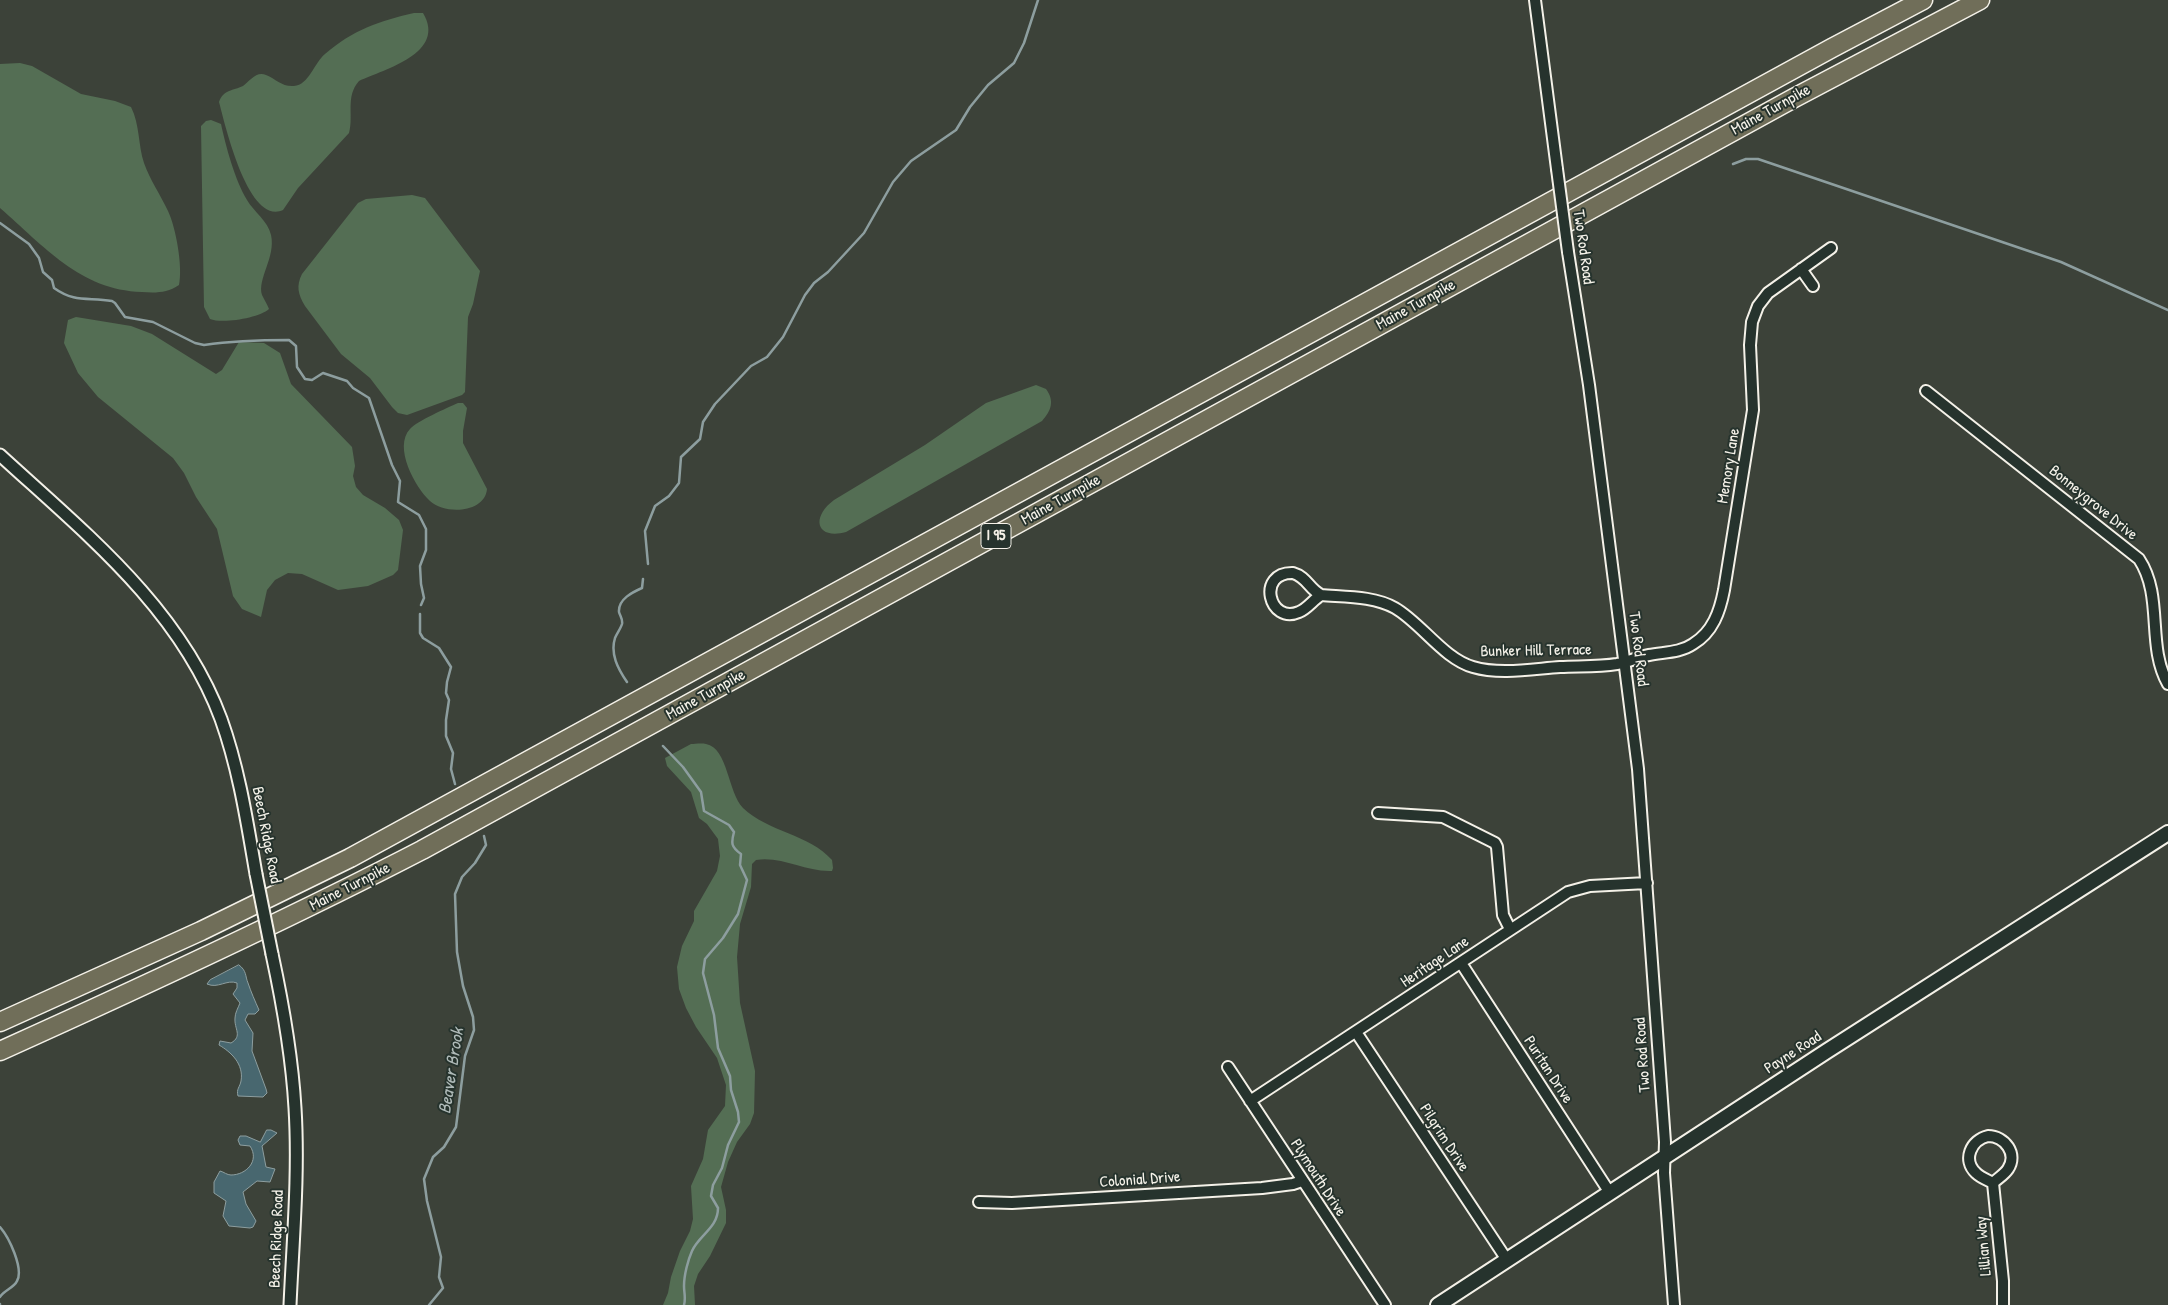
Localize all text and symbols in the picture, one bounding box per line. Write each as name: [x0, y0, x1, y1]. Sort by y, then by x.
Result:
street label: Maine Turnpike: [1728, 80, 1814, 140]
street label: Two Rod Road: [1568, 209, 1598, 285]
street label: Maine Turnpike: [1373, 275, 1459, 335]
street label: Memory Lane: [1714, 427, 1744, 505]
street label: Bonneygrove Drive: [2045, 461, 2141, 545]
street label: Maine Turnpike: [1018, 470, 1104, 530]
road number: I 95: [981, 524, 1011, 548]
street label: Two Rod Road: [1624, 611, 1652, 687]
street label: Bunker Hill Terrace: [1480, 640, 1592, 662]
street label: Maine Turnpike: [663, 665, 749, 725]
street label: Beech Ridge Road: [247, 785, 285, 885]
street label: Maine Turnpike: [307, 859, 393, 915]
street label: Heritage Lane: [1397, 932, 1473, 992]
street label: Two Rod Road: [1631, 1017, 1655, 1093]
water label: Beaver Brook: [435, 1026, 469, 1116]
street label: Payne Road: [1761, 1027, 1825, 1079]
street label: Puritan Drive: [1519, 1033, 1577, 1107]
street label: Pilgrim Drive: [1415, 1100, 1473, 1176]
street label: Plymouth Drive: [1286, 1136, 1350, 1220]
street label: Colonial Drive: [1099, 1168, 1181, 1192]
street label: Beech Ridge Road: [266, 1190, 288, 1288]
street label: Lillian Way: [1972, 1215, 1996, 1277]

